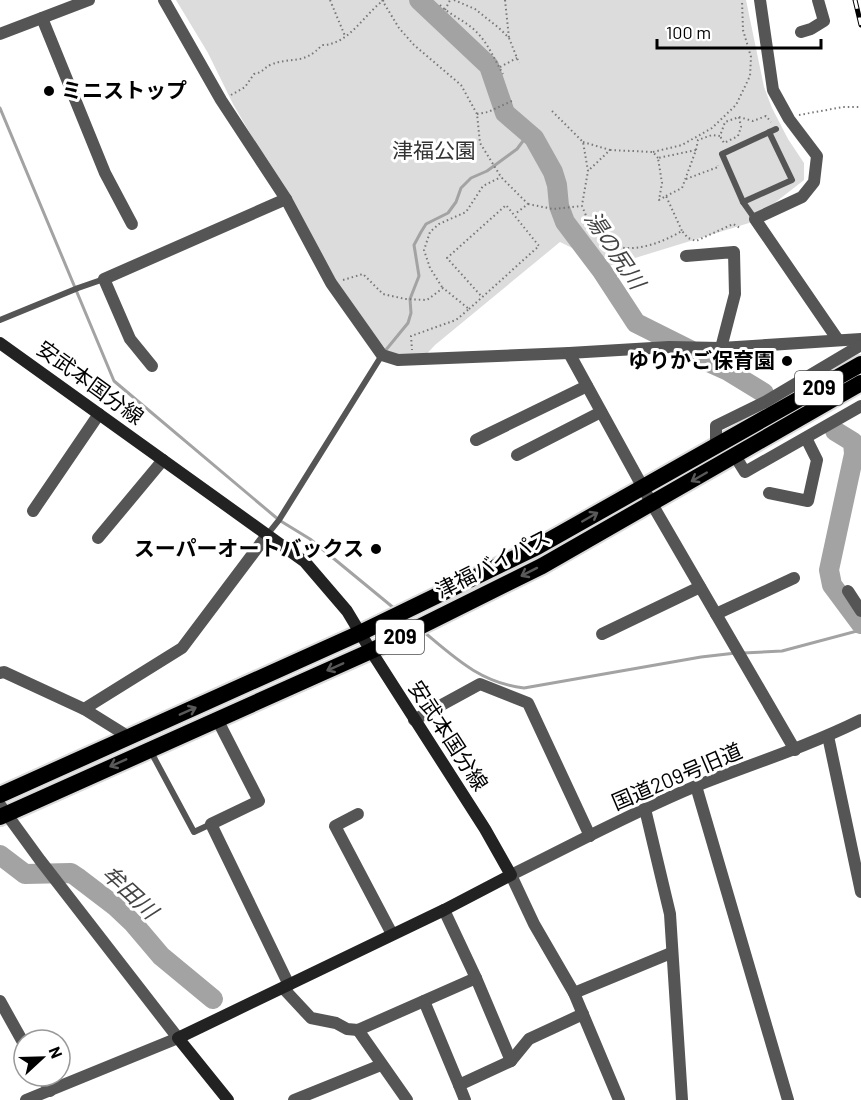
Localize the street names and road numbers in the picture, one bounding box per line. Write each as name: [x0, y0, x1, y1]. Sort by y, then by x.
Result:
street label: 安武本国分線: [33, 335, 149, 429]
road number: 209: [795, 371, 843, 405]
street label: 津福バイパス: [431, 523, 554, 602]
road number: 209: [376, 620, 424, 654]
street label: 安武本国分線: [404, 676, 494, 795]
street label: 国道209号旧道: [608, 737, 745, 814]

